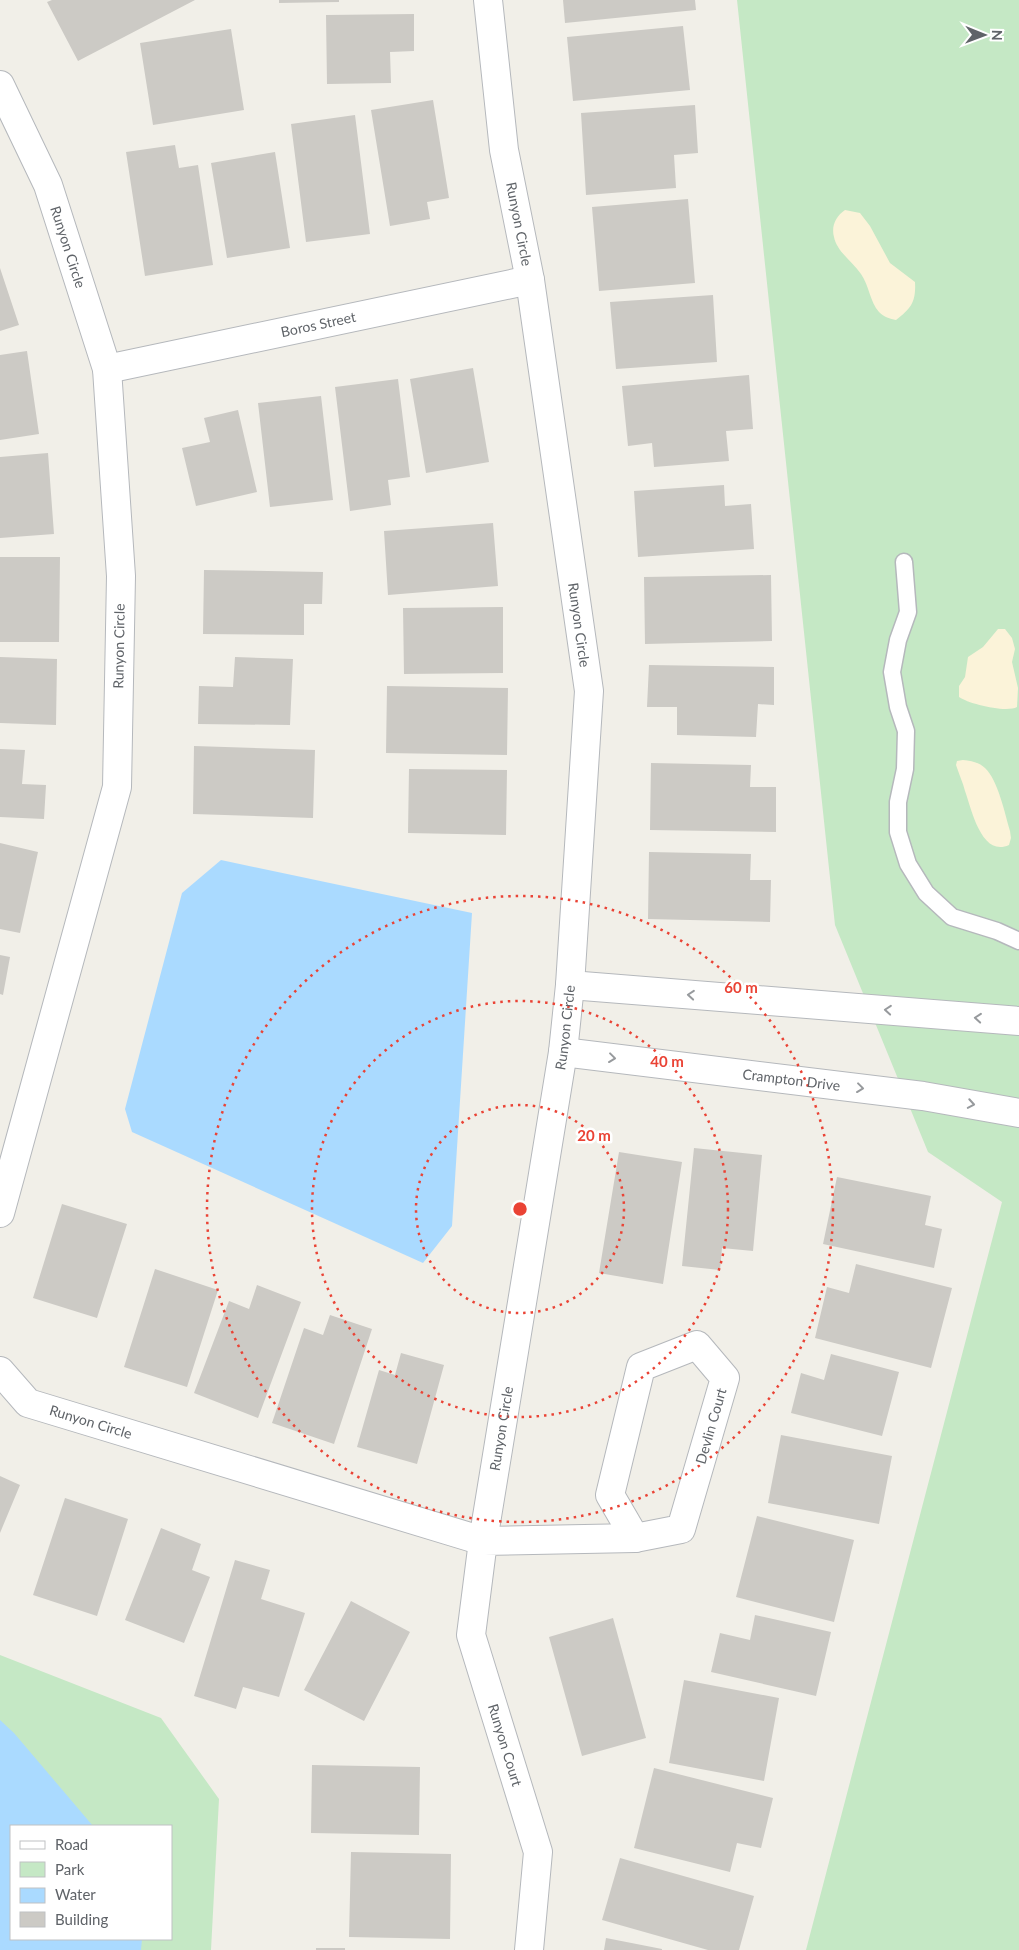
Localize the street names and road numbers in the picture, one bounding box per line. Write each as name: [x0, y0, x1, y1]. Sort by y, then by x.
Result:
street label: Runyon Circle: [503, 180, 536, 267]
street label: Runyon Circle: [47, 204, 89, 290]
street label: Boros Street: [279, 308, 357, 340]
street label: Runyon Circle: [565, 582, 594, 668]
street label: Runyon Circle: [109, 603, 128, 689]
street label: Runyon Circle: [551, 984, 578, 1071]
street label: Crampton Drive: [742, 1065, 841, 1094]
street label: Runyon Circle: [486, 1385, 516, 1472]
street label: Devlin Court: [692, 1386, 729, 1466]
street label: Runyon Circle: [48, 1401, 134, 1442]
street label: Runyon Court: [485, 1702, 526, 1788]

